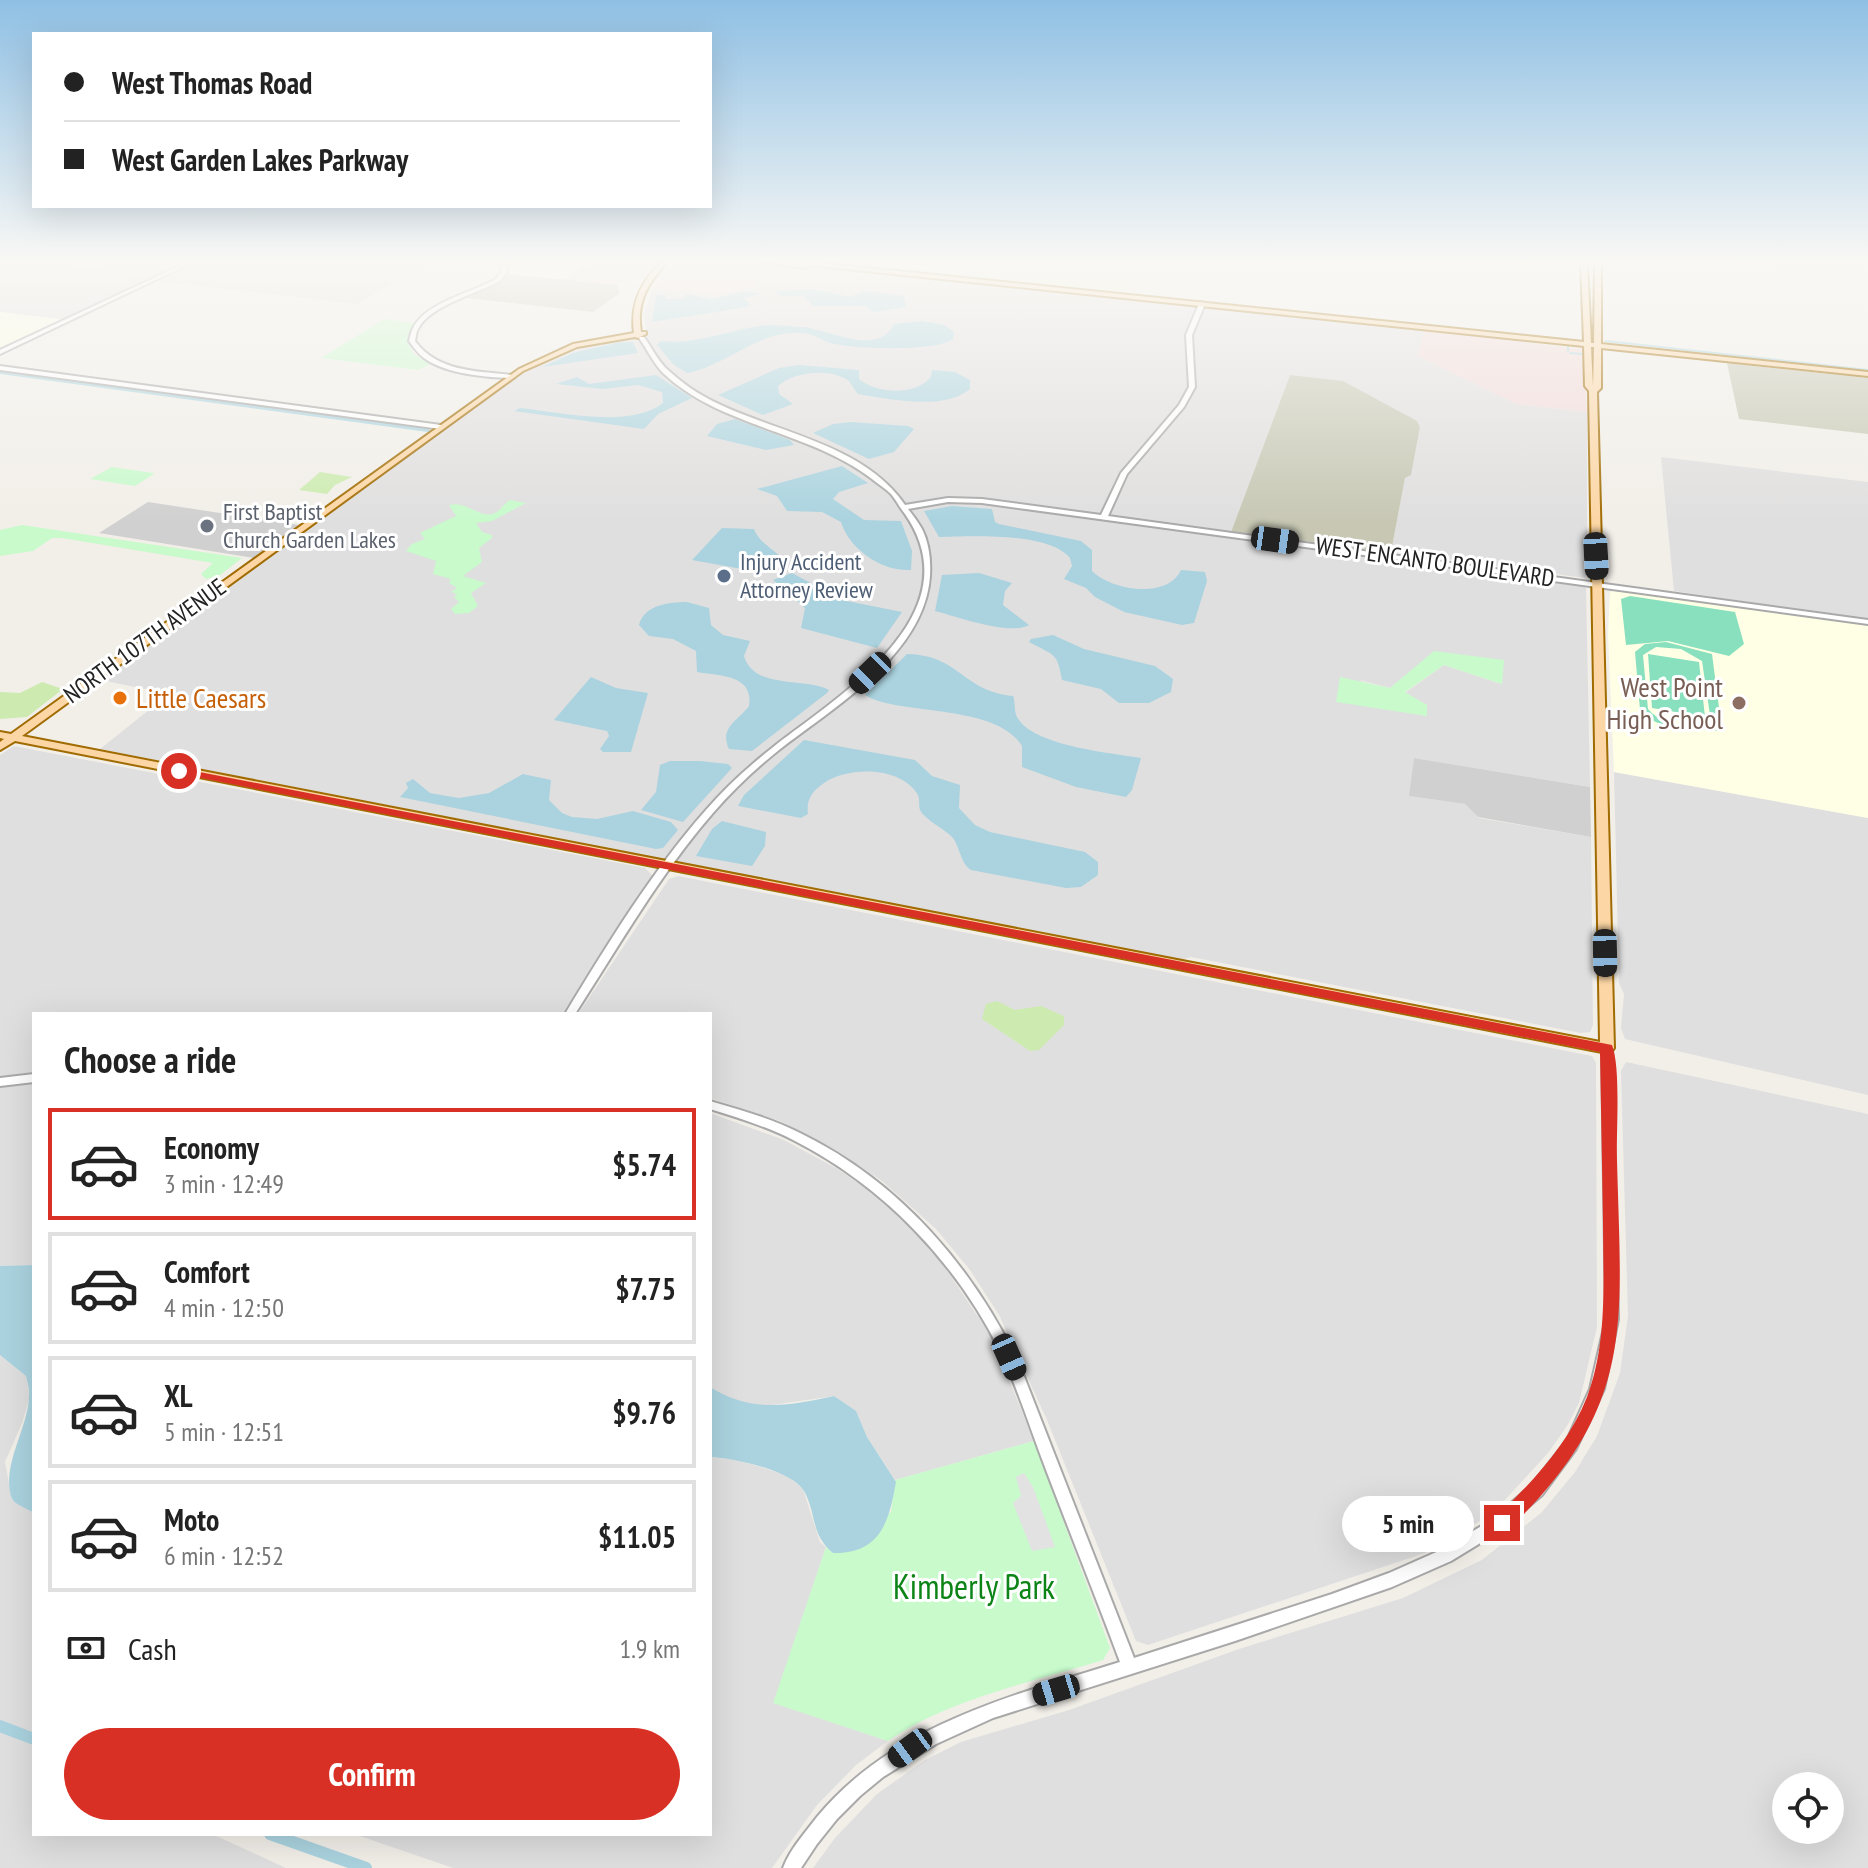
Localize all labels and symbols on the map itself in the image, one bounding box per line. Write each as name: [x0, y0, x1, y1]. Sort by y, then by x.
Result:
place label: First Baptist Church Garden Lakes: [223, 496, 396, 555]
marker: First Baptist Church Garden Lakes: [198, 517, 216, 535]
car: [1250, 525, 1300, 555]
street label: WEST ENCANTO BOULEVARD: [1314, 529, 1556, 594]
car: [1583, 531, 1609, 581]
place label: Injury Accident Attorney Review: [740, 546, 874, 605]
marker: Injury Accident Attorney Review: [715, 567, 733, 585]
street label: NORTH 107TH AVENUE: [57, 571, 232, 710]
car: [844, 648, 896, 698]
place label: West Point High School: [1607, 668, 1723, 737]
place label: Little Caesars: [136, 679, 266, 716]
marker: Little Caesars: [111, 689, 129, 707]
marker: West Point High School: [1730, 694, 1748, 712]
route start: [161, 753, 197, 789]
car: [1593, 929, 1617, 977]
car: [988, 1330, 1030, 1384]
callout: 5 min: [1342, 1495, 1474, 1551]
route end: [1484, 1505, 1520, 1541]
park label: Kimberly Park: [893, 1564, 1055, 1608]
car: [1030, 1672, 1082, 1708]
car: [884, 1724, 936, 1772]

